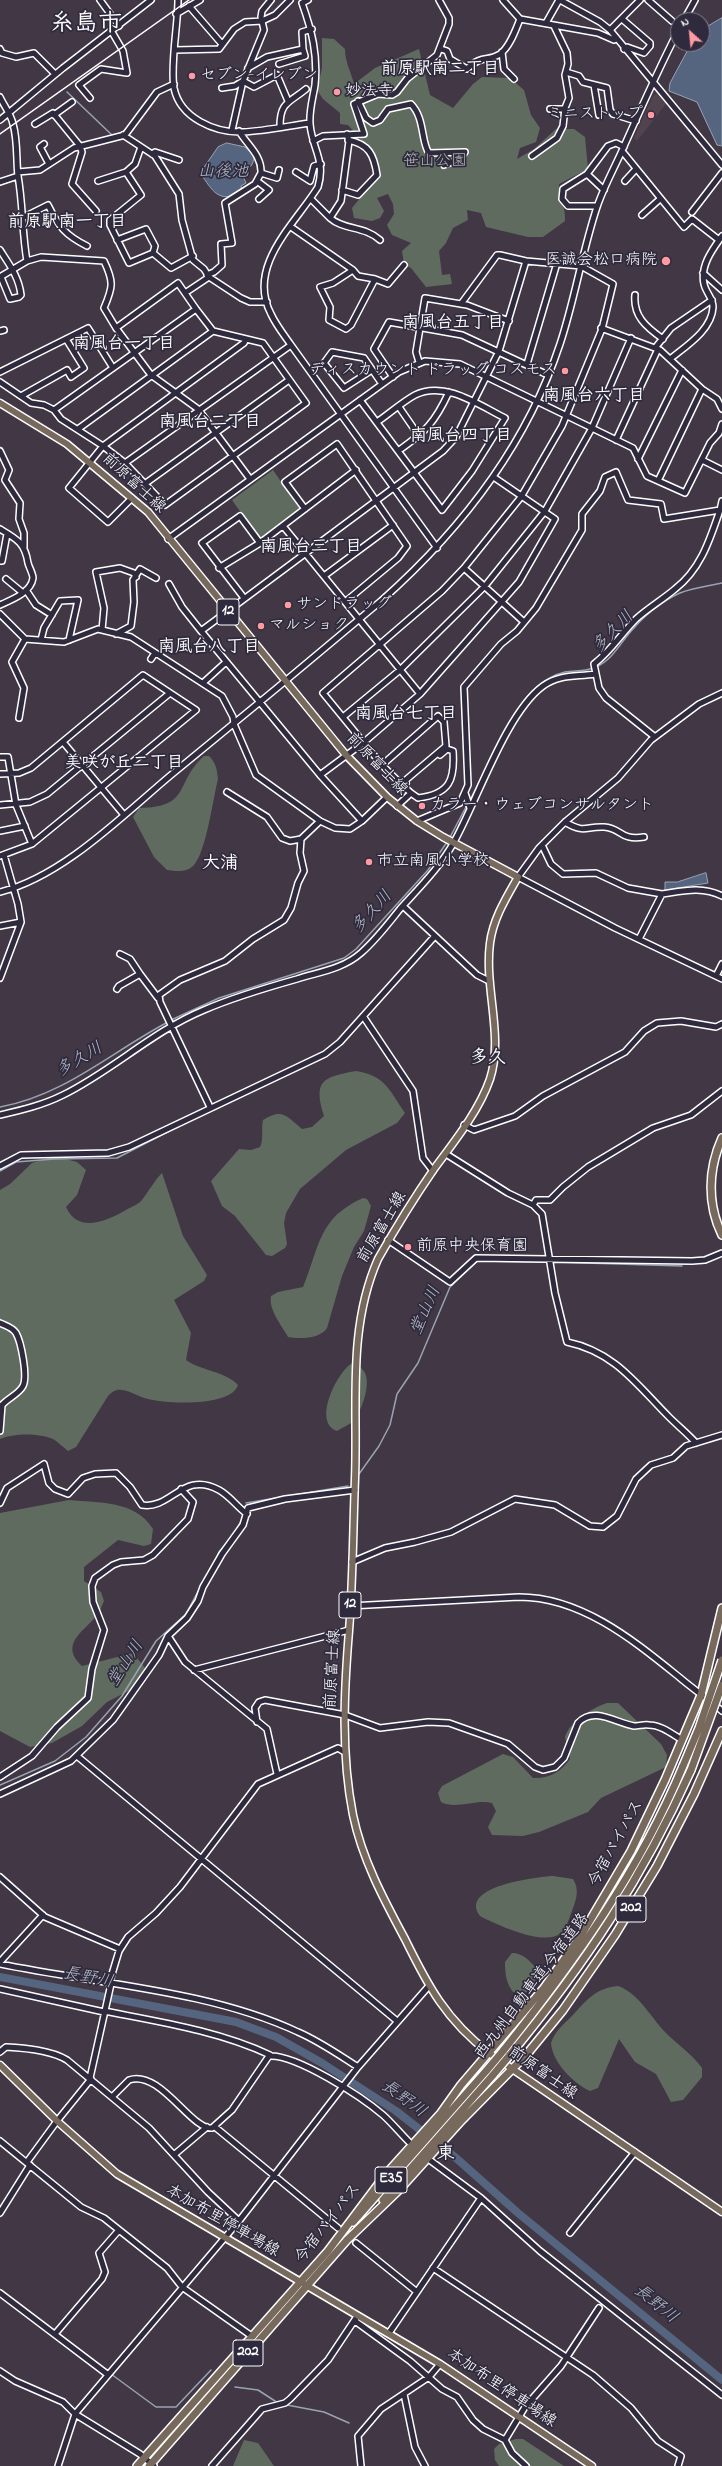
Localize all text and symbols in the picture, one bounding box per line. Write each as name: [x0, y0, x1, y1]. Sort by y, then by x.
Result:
district label: 糸島市: [50, 12, 122, 40]
north arrow: [670, 12, 710, 52]
text: N: [678, 13, 692, 31]
district label: 前原駅南二丁目: [381, 60, 499, 80]
place label: セブン-イレブン: [200, 66, 318, 86]
marker: セブン-イレブン: [187, 71, 197, 81]
place label: 妙法寺: [345, 82, 393, 102]
marker: 妙法寺: [332, 87, 342, 97]
place label: ミニストップ: [547, 105, 643, 125]
marker: ミニストップ: [646, 110, 656, 120]
park label: 笹山公園: [403, 152, 467, 172]
water label: 山後池: [198, 163, 248, 183]
district label: 前原駅南一丁目: [8, 213, 126, 233]
place label: 医誠会松口病院: [545, 251, 657, 271]
marker: 医誠会松口病院: [660, 255, 672, 267]
district label: 南風台五丁目: [402, 314, 504, 334]
district label: 南風台一丁目: [73, 335, 175, 355]
place label: ディスカウント ドラッグ コスモス: [309, 361, 557, 381]
marker: ディスカウント ドラッグ コスモス: [560, 366, 570, 376]
district label: 南風台六丁目: [543, 387, 645, 407]
district label: 南風台二丁目: [159, 413, 261, 433]
district label: 南風台四丁目: [410, 427, 512, 447]
street label: 前原富士線: [97, 450, 169, 518]
district label: 南風台三丁目: [260, 538, 362, 558]
place label: サンドラッグ: [296, 595, 392, 615]
road number: 12: [217, 599, 239, 625]
marker: サンドラッグ: [283, 600, 293, 610]
water label: 多久川: [589, 608, 639, 658]
place label: マルショク: [269, 616, 349, 636]
marker: マルショク: [256, 621, 266, 631]
district label: 南風台八丁目: [158, 638, 260, 658]
district label: 南風台七丁目: [355, 705, 457, 725]
street label: 前原富士線: [341, 730, 411, 800]
district label: 美咲が丘二丁目: [65, 754, 183, 774]
place label: カラー・ウェブコンサルタント: [430, 796, 654, 816]
marker: カラー・ウェブコンサルタント: [417, 801, 427, 811]
place label: 市立南風小学校: [377, 852, 489, 872]
district label: 大浦: [202, 854, 238, 876]
marker: 市立南風小学校: [364, 857, 374, 867]
water label: 多久川: [348, 887, 398, 939]
water label: 多久川: [53, 1039, 107, 1083]
district label: 多久: [470, 1048, 506, 1070]
street label: 前原富士線: [354, 1189, 412, 1267]
place label: 前原中央保育園: [416, 1237, 528, 1257]
marker: 前原中央保育園: [403, 1242, 413, 1252]
water label: 堂山川: [407, 1284, 447, 1338]
road number: 12: [339, 1592, 361, 1618]
street label: 前原富士線: [322, 1629, 346, 1709]
water label: 堂山川: [105, 1637, 149, 1691]
street label: 今宿バイパス: [585, 1797, 649, 1891]
road number: 202: [616, 1896, 646, 1922]
street label: 西九州自動車道;今宿道路: [472, 1910, 594, 2064]
water label: 長野川: [61, 1964, 115, 1994]
street label: 前原富士線: [504, 2043, 580, 2105]
water label: 長野川: [376, 2077, 430, 2123]
district label: 東: [437, 2144, 455, 2166]
road number: E35: [375, 2167, 407, 2193]
street label: 今宿バイパス: [292, 2180, 366, 2268]
street label: 本加布里停車場線: [162, 2182, 282, 2262]
water label: 長野川: [629, 2281, 681, 2329]
road number: 202: [233, 2340, 263, 2366]
street label: 本加布里停車場線: [443, 2345, 559, 2433]

